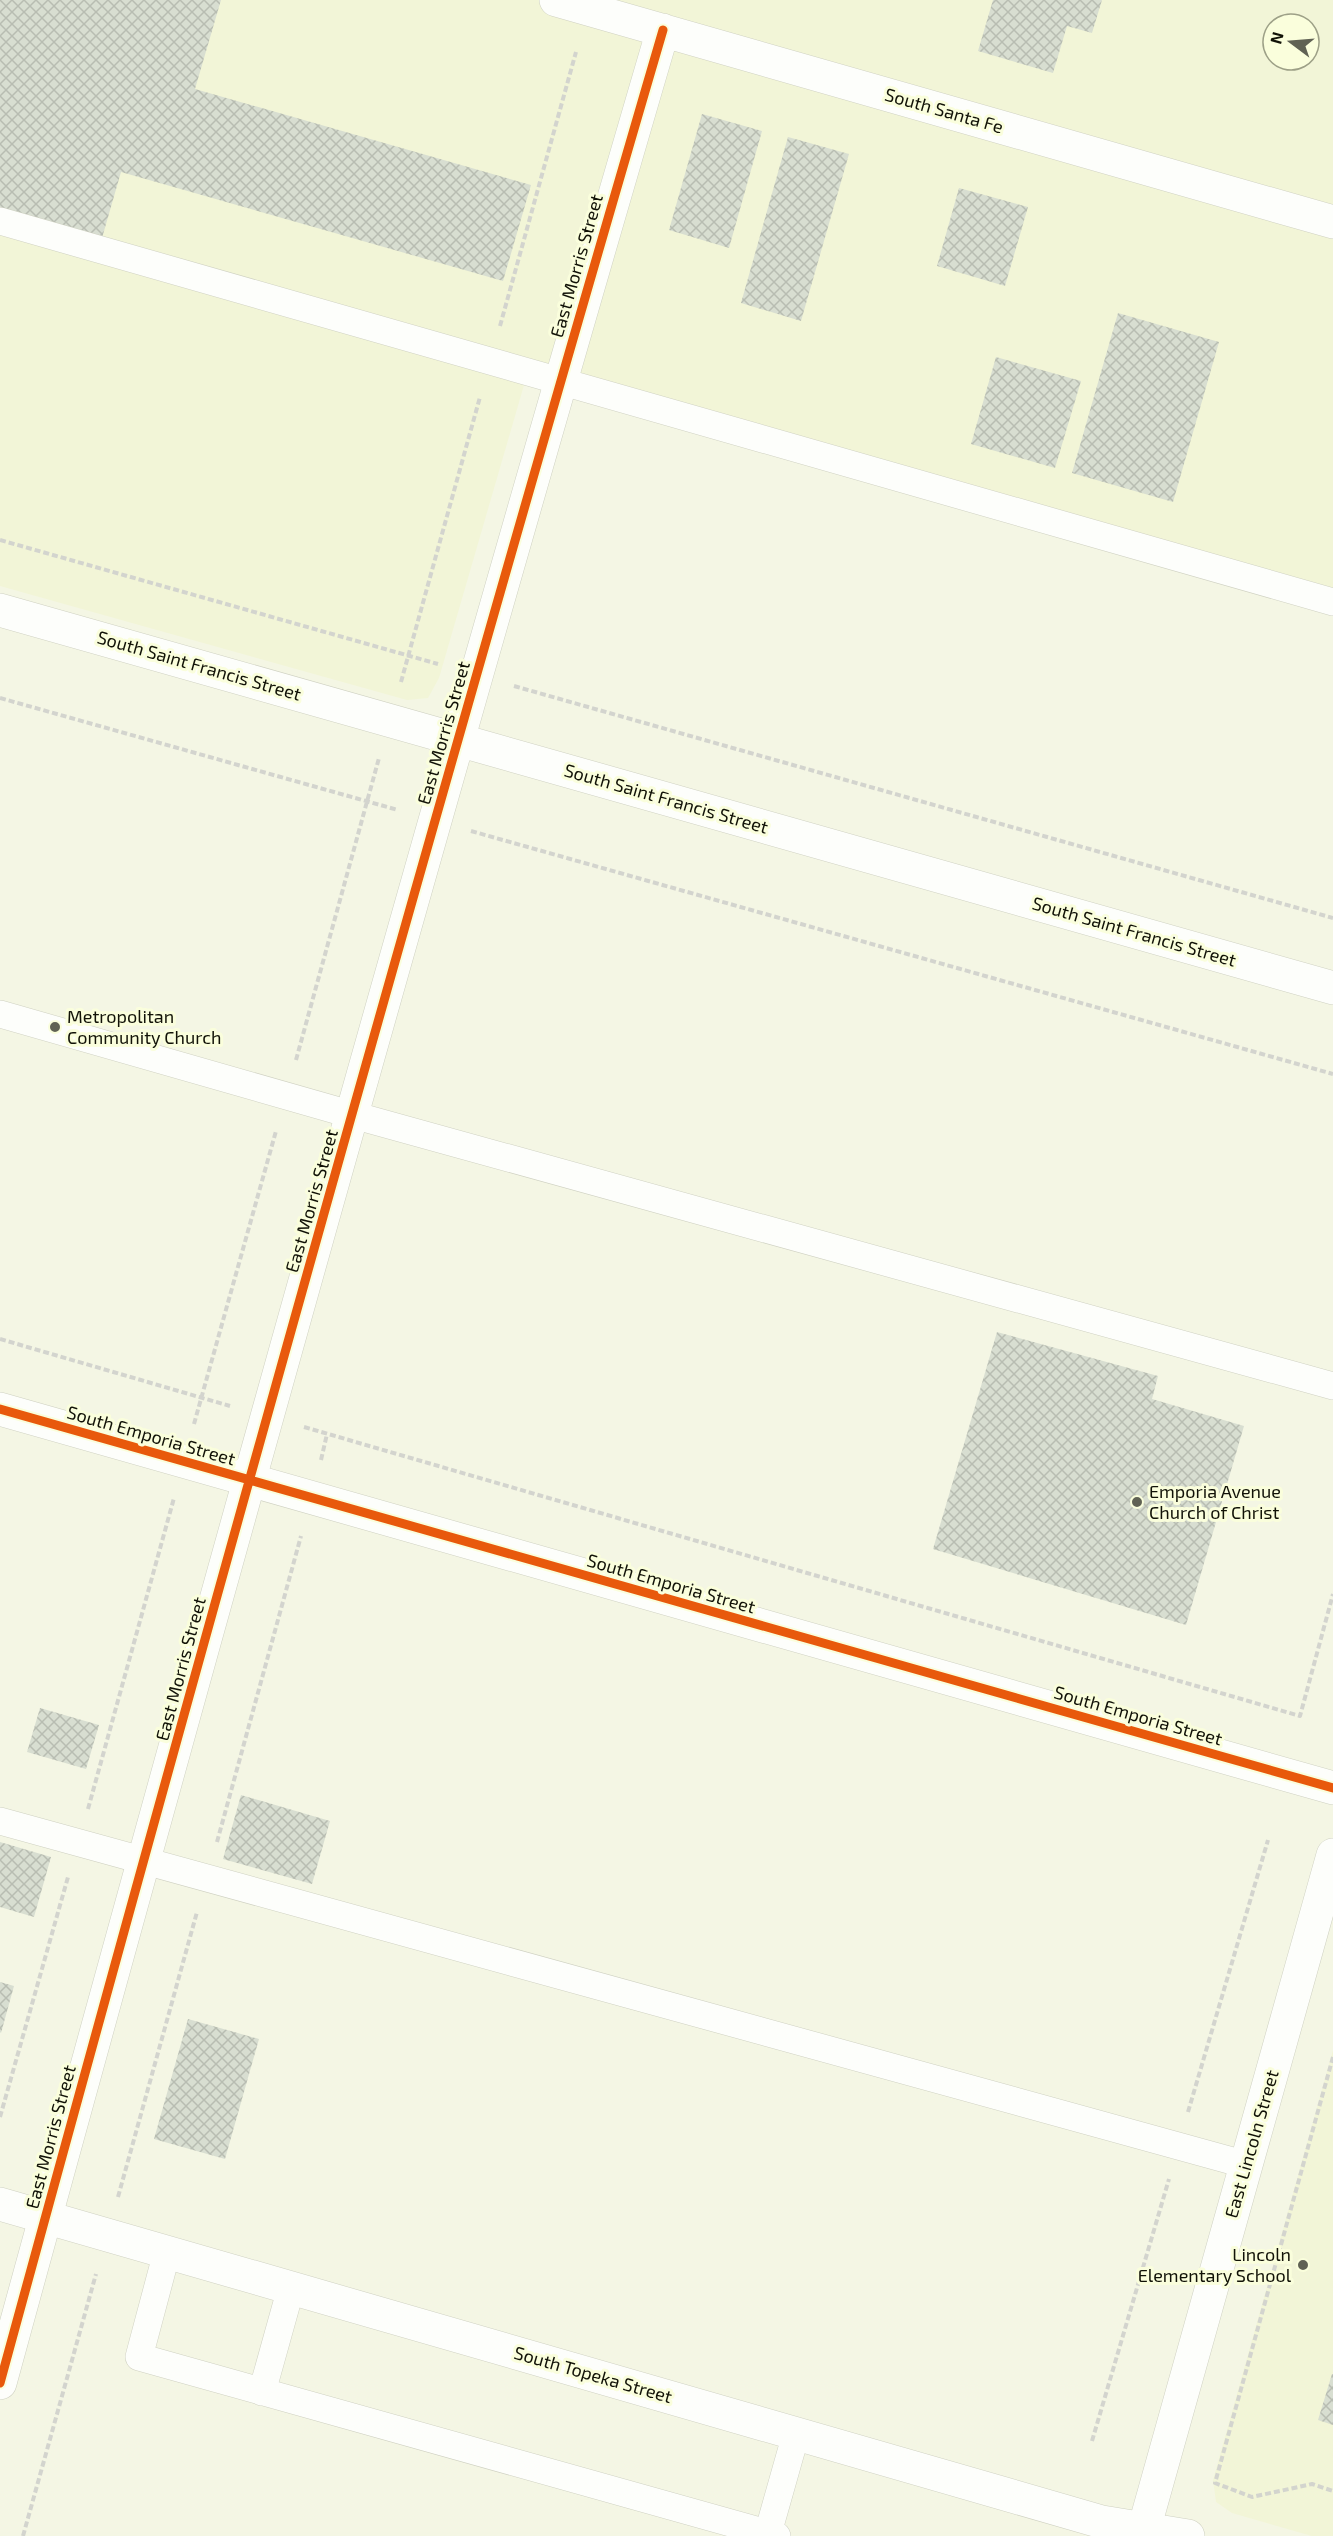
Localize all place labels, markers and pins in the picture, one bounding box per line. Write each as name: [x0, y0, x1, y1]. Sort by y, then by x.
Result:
place label: Metropolitan Community Church: [67, 1005, 221, 1048]
marker: Metropolitan Community Church: [48, 1020, 62, 1034]
place label: Emporia Avenue Church of Christ: [1149, 1480, 1281, 1523]
marker: Emporia Avenue Church of Christ: [1130, 1495, 1144, 1509]
place label: Lincoln Elementary School: [1138, 2243, 1292, 2286]
marker: Lincoln Elementary School: [1296, 2258, 1310, 2272]

